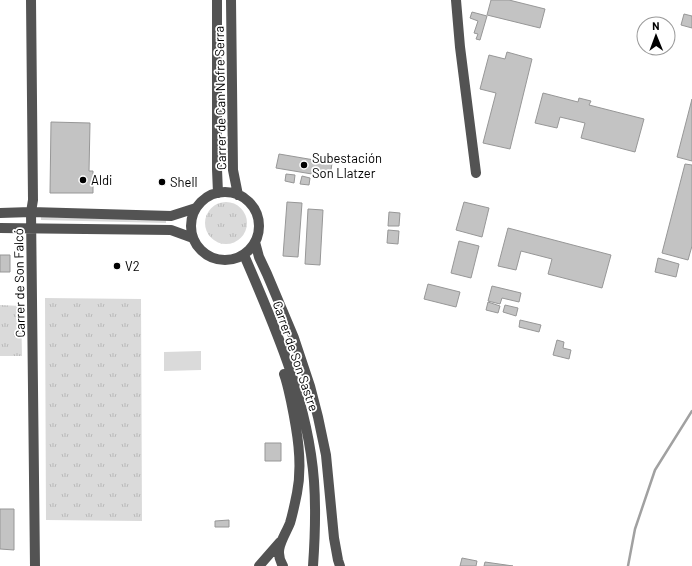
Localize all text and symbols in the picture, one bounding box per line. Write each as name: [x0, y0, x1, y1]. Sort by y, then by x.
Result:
north arrow: [636, 16, 676, 56]
text: N: [652, 19, 660, 32]
street label: Carrer de Can Nofre Serra: [211, 26, 229, 170]
place label: Subestación Son Llatzer: [312, 150, 382, 181]
marker: Subestación Son Llatzer: [299, 160, 309, 170]
place label: Aldi: [91, 172, 112, 188]
place label: Shell: [170, 174, 197, 190]
marker: Aldi: [78, 175, 88, 185]
marker: Shell: [157, 177, 167, 187]
street label: Carrer de Son Falcó: [10, 228, 28, 338]
place label: V2: [125, 258, 140, 274]
marker: V2: [112, 261, 122, 271]
street label: Carrer de Son Sastre: [270, 299, 322, 413]

